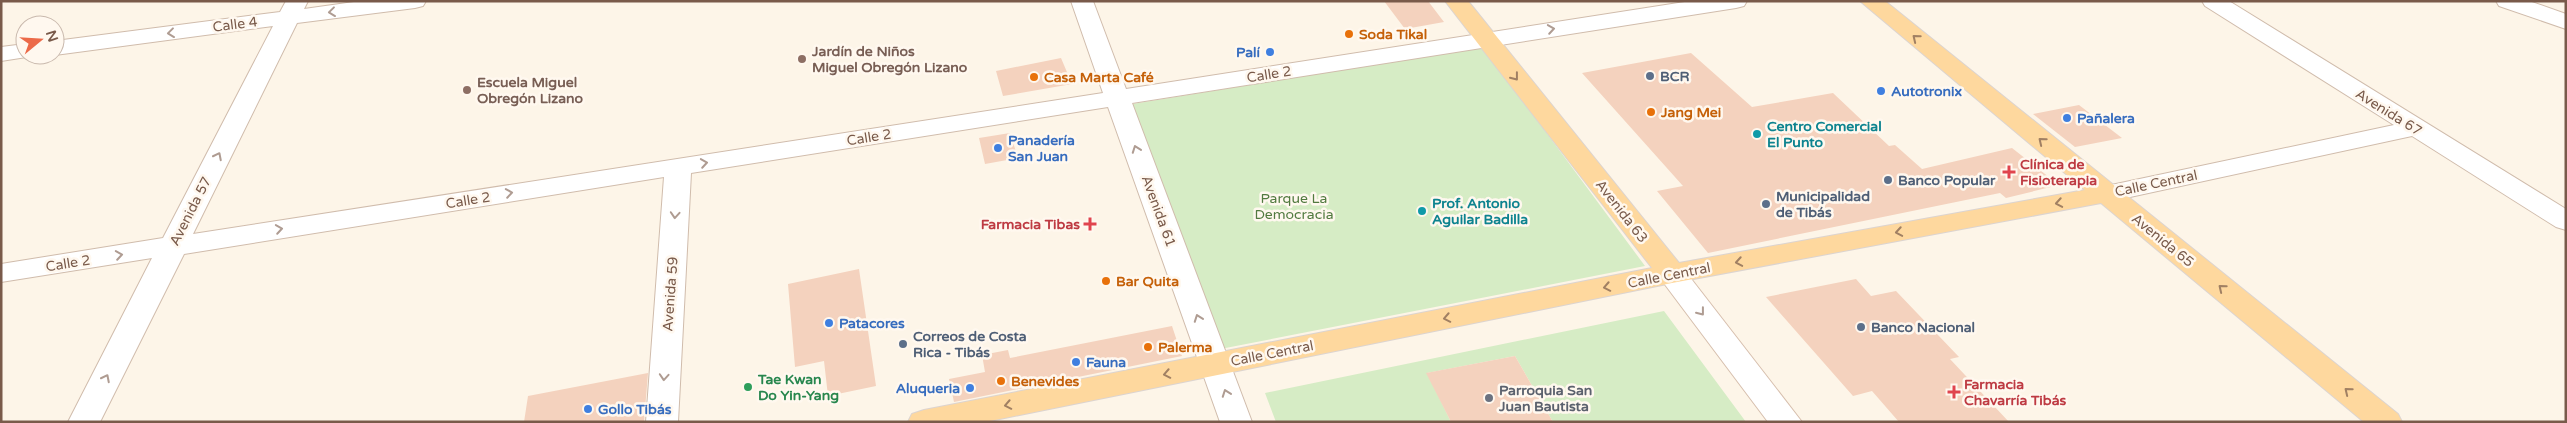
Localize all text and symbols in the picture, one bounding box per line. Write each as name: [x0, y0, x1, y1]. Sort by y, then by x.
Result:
one-way arrow: [328, 6, 336, 17]
street label: Calle 4: [212, 13, 259, 36]
north arrow: [15, 15, 65, 65]
one-way arrow: [1546, 25, 1555, 35]
place label: Soda Tikal: [1359, 26, 1427, 43]
one-way arrow: [167, 27, 175, 38]
text: N: [42, 28, 62, 44]
marker: Soda Tikal: [1343, 28, 1355, 40]
one-way arrow: [1913, 36, 1922, 44]
place label: Jardín de Niños Miguel Obregón Lizano: [811, 43, 968, 76]
place label: Palí: [1236, 44, 1261, 61]
marker: Palí: [1264, 46, 1276, 58]
marker: Jardín de Niños Miguel Obregón Lizano: [796, 53, 808, 65]
street label: Calle 2: [1246, 63, 1293, 86]
place label: BCR: [1660, 68, 1689, 85]
place label: Casa Marta Café: [1044, 69, 1154, 86]
marker: BCR: [1644, 70, 1656, 82]
marker: Casa Marta Café: [1028, 71, 1040, 83]
one-way arrow: [1510, 72, 1519, 81]
place label: Escuela Miguel Obregón Lizano: [477, 74, 584, 107]
place label: Autotronix: [1891, 83, 1963, 100]
marker: Escuela Miguel Obregón Lizano: [461, 84, 473, 96]
marker: Autotronix: [1875, 85, 1887, 97]
street label: Avenida 67: [2352, 85, 2425, 140]
place label: Jang Mei: [1660, 104, 1721, 121]
marker: Jang Mei: [1645, 106, 1657, 118]
place label: Pañalera: [2077, 110, 2135, 127]
marker: Pañalera: [2061, 112, 2073, 124]
place label: Centro Comercial El Punto: [1767, 118, 1882, 151]
street label: Calle 2: [846, 126, 893, 149]
marker: Centro Comercial El Punto: [1751, 128, 1763, 140]
place label: Panadería San Juan: [1008, 132, 1075, 165]
one-way arrow: [2039, 138, 2048, 146]
marker: Panadería San Juan: [992, 142, 1004, 154]
one-way arrow: [1132, 146, 1142, 154]
one-way arrow: [212, 152, 222, 161]
place label: Clínica de Fisioterapia: [2020, 156, 2097, 189]
one-way arrow: [699, 158, 708, 168]
marker: Clínica de Fisioterapia: [2002, 165, 2016, 179]
street label: Calle Central: [2113, 166, 2199, 201]
place label: Banco Popular: [1898, 172, 1996, 189]
street label: Avenida 61: [1138, 173, 1179, 249]
street label: Avenida 57: [166, 174, 215, 249]
marker: Banco Popular: [1882, 174, 1894, 186]
street label: Avenida 63: [1592, 176, 1651, 246]
place label: Municipalidad de Tibás: [1776, 188, 1870, 221]
street label: Calle 2: [445, 189, 492, 212]
one-way arrow: [504, 189, 513, 199]
park label: Parque La Democracia: [1254, 190, 1334, 223]
place label: Prof. Antonio Aguilar Badilla: [1432, 195, 1528, 228]
one-way arrow: [2054, 197, 2063, 207]
marker: Municipalidad de Tibás: [1760, 198, 1772, 210]
marker: Prof. Antonio Aguilar Badilla: [1416, 205, 1428, 217]
street label: Avenida 65: [2128, 210, 2197, 271]
one-way arrow: [669, 212, 680, 220]
place label: Farmacia Tibas: [981, 216, 1080, 233]
marker: Farmacia Tibas: [1084, 218, 1096, 230]
one-way arrow: [275, 225, 283, 235]
one-way arrow: [1895, 226, 1903, 237]
one-way arrow: [114, 250, 123, 260]
street label: Calle 2: [45, 252, 92, 275]
street label: Avenida 59: [659, 256, 682, 332]
one-way arrow: [1735, 256, 1744, 266]
street label: Calle Central: [1626, 259, 1712, 292]
place label: Bar Quita: [1116, 273, 1179, 290]
marker: Bar Quita: [1100, 275, 1112, 287]
one-way arrow: [1602, 281, 1611, 292]
one-way arrow: [2219, 285, 2228, 294]
one-way arrow: [1696, 307, 1705, 316]
one-way arrow: [1443, 313, 1452, 323]
place label: Patacores: [839, 315, 905, 332]
one-way arrow: [1194, 315, 1204, 323]
marker: Patacores: [823, 317, 835, 329]
place label: Banco Nacional: [1871, 319, 1975, 336]
marker: Banco Nacional: [1855, 321, 1867, 333]
place label: Correos de Costa Rica - Tibás: [913, 328, 1027, 361]
street label: Calle Central: [1229, 337, 1315, 370]
marker: Correos de Costa Rica - Tibás: [897, 338, 909, 350]
place label: Palerma: [1158, 339, 1213, 356]
marker: Palerma: [1142, 341, 1154, 353]
place label: Fauna: [1086, 354, 1126, 371]
marker: Fauna: [1070, 356, 1082, 368]
one-way arrow: [1163, 368, 1172, 378]
place label: Tae Kwan Do Yin-Yang: [757, 371, 839, 404]
place label: Benevides: [1011, 373, 1080, 390]
one-way arrow: [100, 374, 110, 383]
one-way arrow: [659, 374, 670, 382]
marker: Benevides: [995, 375, 1007, 387]
place label: Farmacia Chavarría Tibás: [1964, 376, 2066, 409]
place label: Aluqueria: [896, 380, 960, 397]
marker: Tae Kwan Do Yin-Yang: [742, 381, 754, 393]
marker: Aluqueria: [964, 382, 976, 394]
place label: Parroquia San Juan Bautista: [1498, 382, 1592, 415]
marker: Farmacia Chavarría Tibás: [1948, 386, 1960, 398]
one-way arrow: [2345, 388, 2354, 396]
one-way arrow: [1222, 389, 1232, 398]
marker: Parroquia San Juan Bautista: [1483, 392, 1495, 404]
one-way arrow: [1004, 399, 1012, 410]
place label: Gollo Tibás: [598, 401, 672, 418]
marker: Gollo Tibás: [582, 403, 594, 415]

